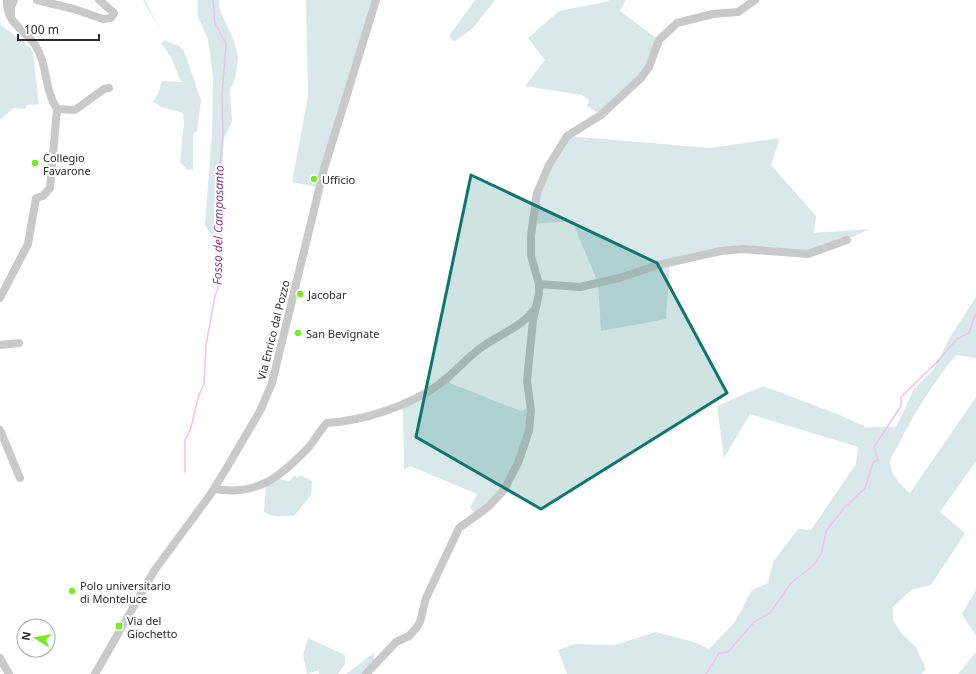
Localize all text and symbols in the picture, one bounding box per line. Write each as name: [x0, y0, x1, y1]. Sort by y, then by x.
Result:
scale bar: [18, 16, 99, 42]
text: 100 m: [24, 21, 59, 38]
place label: Collegio Favarone: [43, 150, 91, 178]
marker: Collegio Favarone: [30, 158, 40, 168]
water label: Fosso del Camposanto: [208, 165, 228, 285]
place label: Ufficio: [322, 172, 356, 187]
marker: Ufficio: [309, 174, 319, 184]
street label: Via Enrico dal Pozzo: [253, 278, 293, 381]
place label: Jacobar: [307, 287, 347, 302]
marker: Jacobar: [295, 289, 305, 299]
place label: San Bevignate: [306, 326, 379, 341]
marker: San Bevignate: [293, 328, 303, 338]
place label: Polo universitario di Monteluce: [80, 578, 171, 606]
marker: Polo universitario di Monteluce: [67, 586, 77, 596]
place label: Via del Giochetto: [127, 613, 178, 641]
north arrow: [16, 618, 56, 658]
marker: Via del Giochetto: [114, 621, 124, 631]
text: N: [17, 630, 34, 642]

